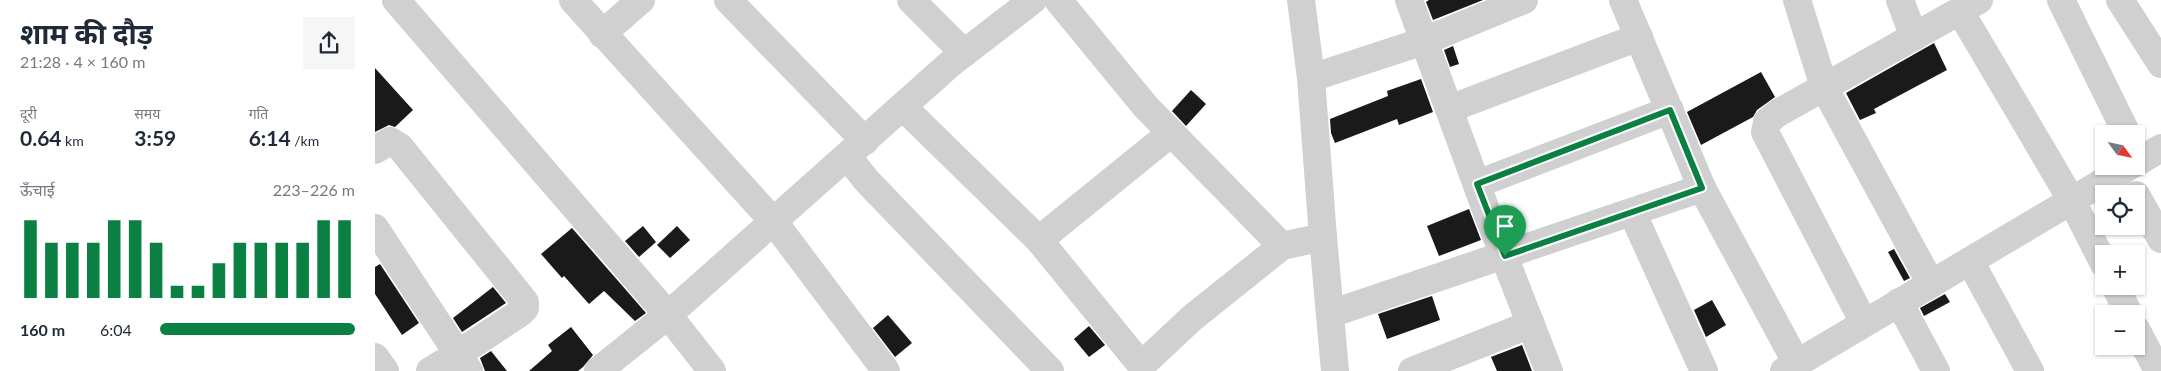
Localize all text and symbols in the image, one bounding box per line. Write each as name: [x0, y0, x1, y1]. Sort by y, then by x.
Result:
text: शाम की दौड़: [20, 16, 153, 50]
button: share: [303, 17, 355, 69]
text: 21:28 · 4 × 160 m: [20, 52, 145, 71]
text: दूरी: [20, 105, 37, 122]
text: समय: [134, 105, 160, 122]
text: गति: [249, 105, 268, 122]
text: 0.64: [20, 125, 62, 150]
text: 3:59: [134, 125, 176, 150]
text: 6:14: [249, 125, 291, 150]
north arrow: [2095, 125, 2145, 175]
map controls: [2095, 125, 2145, 355]
text: km: [62, 132, 84, 149]
text: /km: [291, 132, 319, 149]
text: ऊँचाई: [20, 180, 55, 199]
text: 223–226 m: [273, 180, 355, 199]
button: locate: [2095, 185, 2145, 235]
pin: [1484, 205, 1526, 256]
icon: arrive: [1491, 212, 1519, 240]
button: +: [2095, 245, 2145, 295]
button: −: [2095, 305, 2145, 355]
text: 160 m: [20, 320, 65, 339]
text: 6:04: [100, 320, 132, 339]

